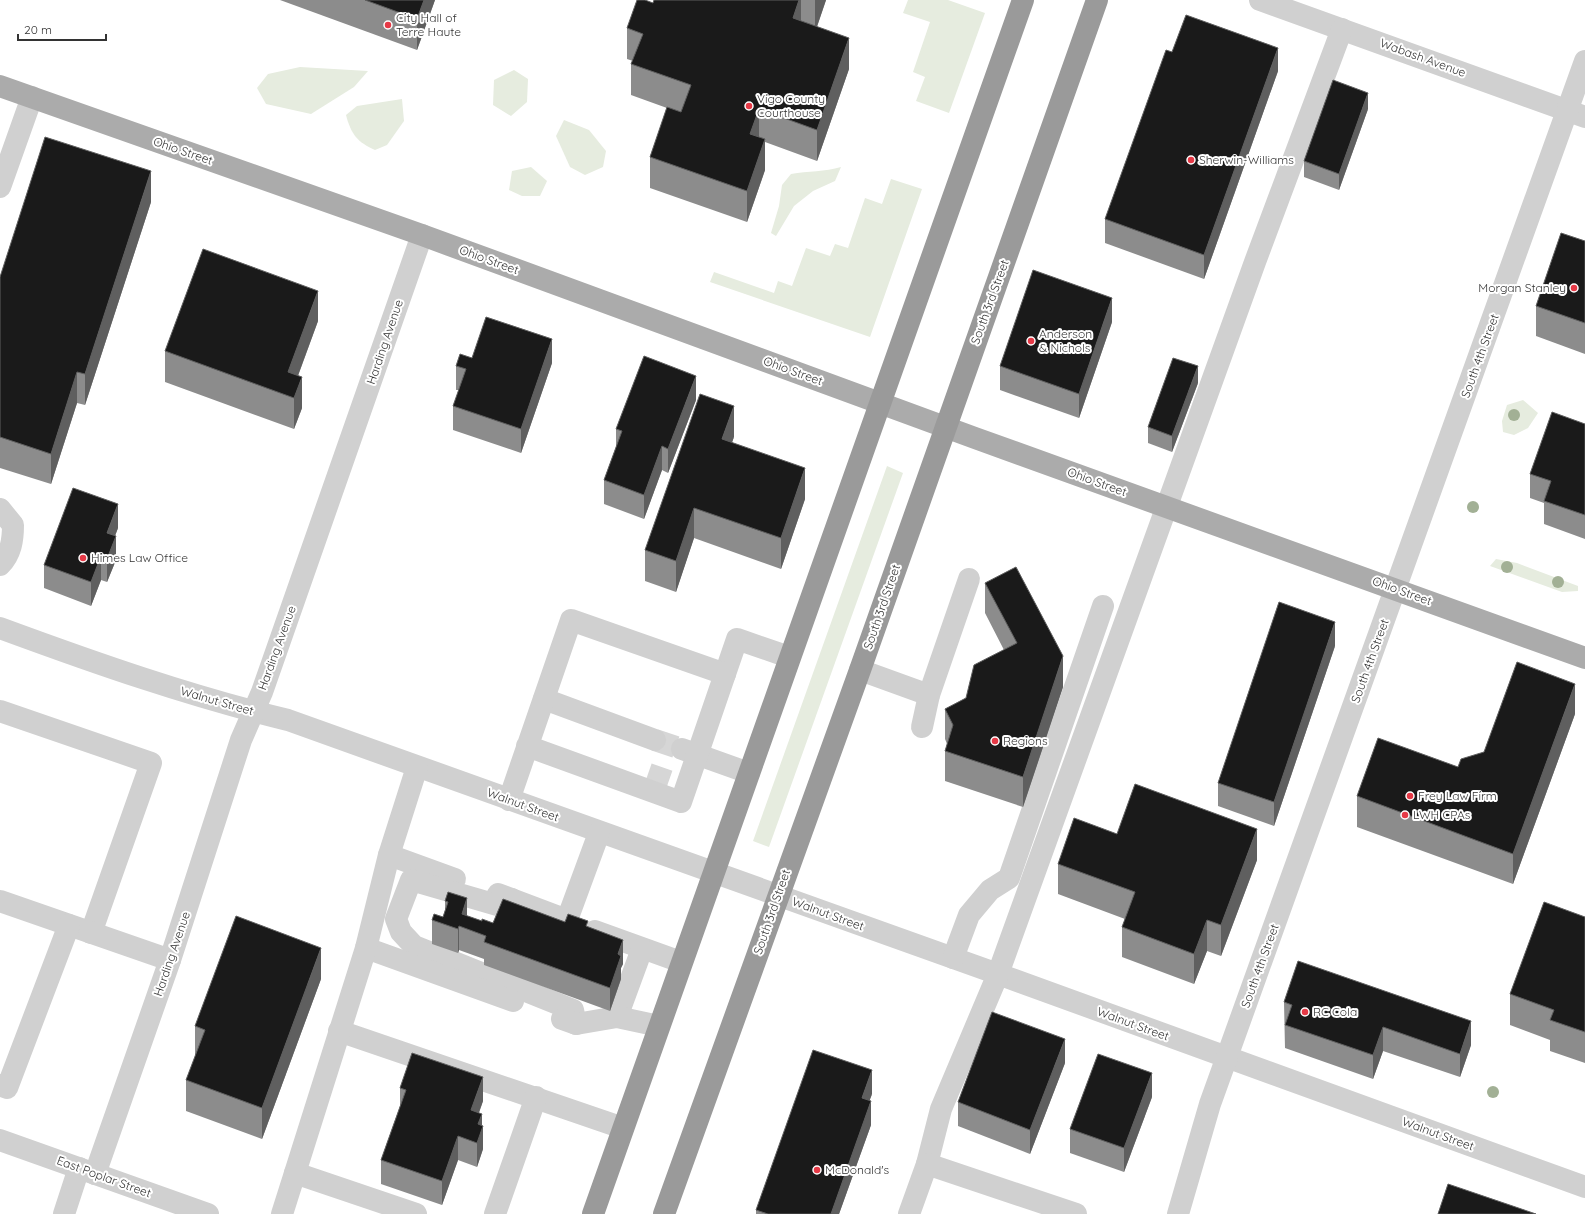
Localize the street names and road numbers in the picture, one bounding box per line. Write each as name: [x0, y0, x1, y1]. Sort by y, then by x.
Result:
street label: Wabash Avenue: [1378, 35, 1468, 80]
street label: Ohio Street: [151, 133, 215, 168]
street label: Ohio Street: [458, 242, 521, 277]
street label: South 3rd Street: [967, 257, 1012, 346]
street label: Harding Avenue: [363, 297, 406, 386]
street label: South 4th Street: [1457, 312, 1502, 400]
street label: Ohio Street: [762, 353, 825, 388]
street label: Ohio Street: [1066, 464, 1129, 499]
street label: South 3rd Street: [860, 562, 903, 651]
street label: Ohio Street: [1371, 573, 1434, 608]
street label: Harding Avenue: [254, 603, 299, 692]
street label: South 4th Street: [1347, 617, 1392, 705]
street label: Walnut Street: [179, 683, 255, 718]
street label: Walnut Street: [485, 785, 561, 824]
street label: South 3rd Street: [750, 867, 793, 956]
street label: Walnut Street: [790, 894, 866, 933]
street label: Harding Avenue: [150, 909, 193, 998]
street label: South 4th Street: [1237, 922, 1282, 1010]
street label: Walnut Street: [1095, 1004, 1171, 1043]
street label: Walnut Street: [1400, 1114, 1476, 1153]
street label: East Poplar Street: [55, 1152, 153, 1201]

